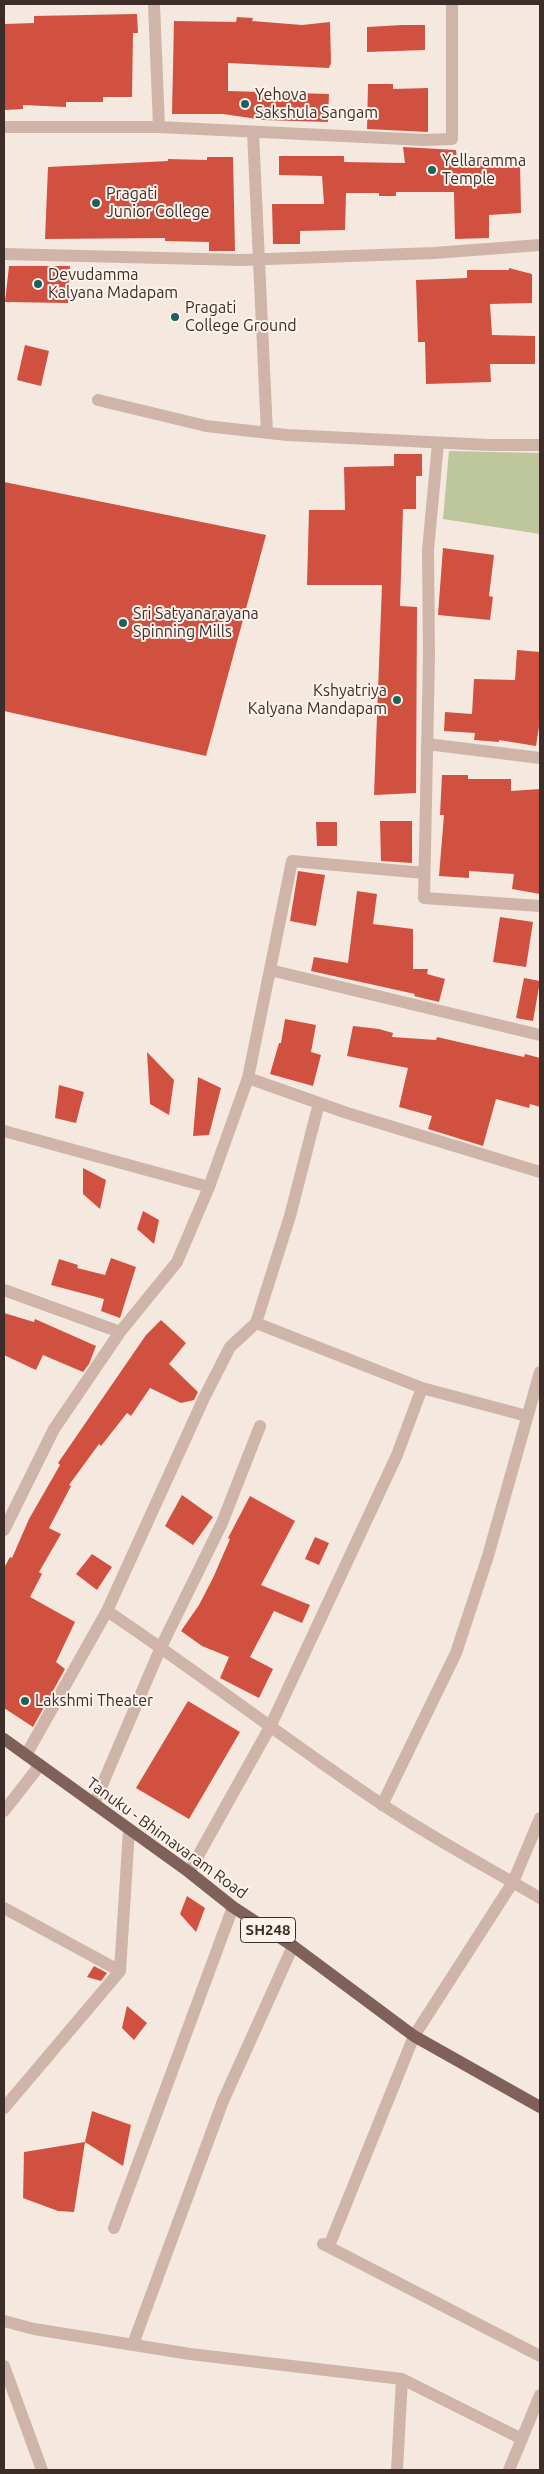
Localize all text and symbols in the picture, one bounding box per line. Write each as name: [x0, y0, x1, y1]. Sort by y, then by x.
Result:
place label: Yehova Sakshula Sangam: [255, 85, 378, 123]
marker: Yehova Sakshula Sangam: [239, 98, 251, 110]
place label: Yellaramma Temple: [442, 151, 526, 189]
marker: Yellaramma Temple: [426, 164, 438, 176]
place label: Pragati Junior College: [106, 184, 210, 222]
marker: Pragati Junior College: [90, 197, 102, 209]
place label: Devudamma Kalyana Madapam: [48, 265, 178, 303]
marker: Devudamma Kalyana Madapam: [32, 278, 44, 290]
place label: Pragati College Ground: [185, 298, 297, 336]
marker: Pragati College Ground: [169, 311, 181, 323]
place label: Sri Satyanarayana Spinning Mills: [133, 604, 259, 642]
marker: Sri Satyanarayana Spinning Mills: [117, 617, 129, 629]
place label: Kshyatriya Kalyana Mandapam: [248, 681, 387, 719]
marker: Kshyatriya Kalyana Mandapam: [391, 694, 403, 706]
place label: Lakshmi Theater: [35, 1691, 153, 1711]
marker: Lakshmi Theater: [19, 1695, 31, 1707]
street label: Tanuku - Bhimavaram Road: [83, 1773, 251, 1903]
road number: SH248: [240, 1918, 296, 1942]

